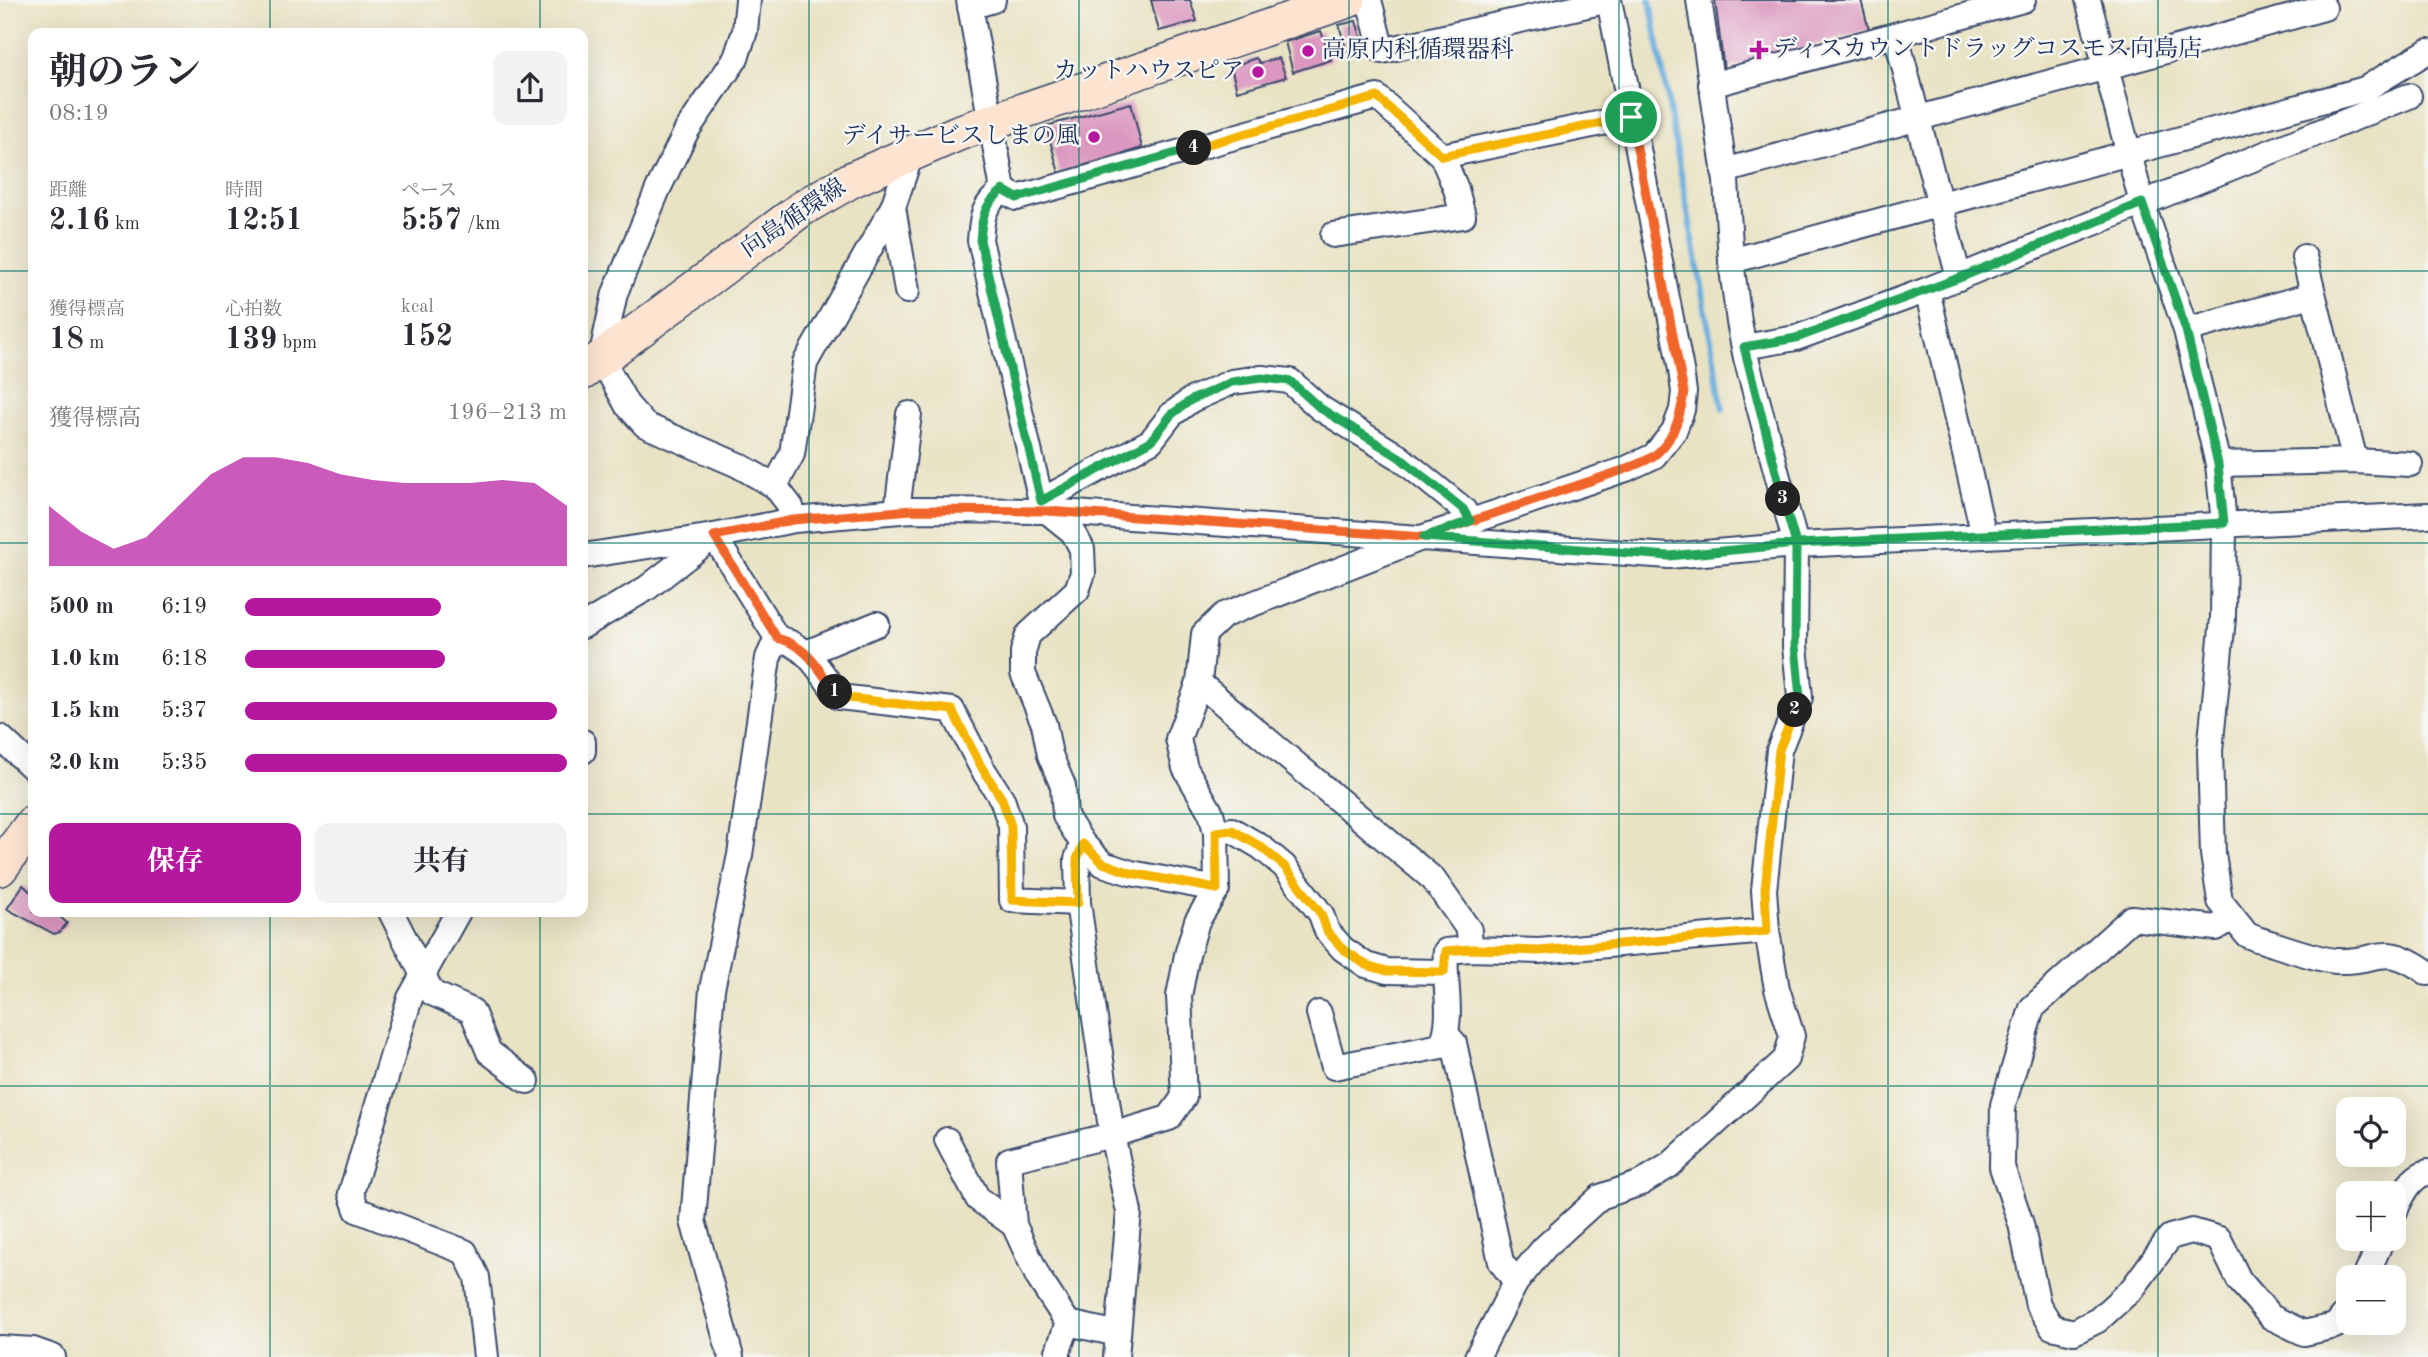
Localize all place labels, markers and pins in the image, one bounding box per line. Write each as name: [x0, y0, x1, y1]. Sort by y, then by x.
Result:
place label: ディスカウントドラッグコスモス向島店: [1773, 35, 2202, 62]
place label: 高原内科循環器科: [1322, 36, 1514, 63]
marker: ディスカウントドラッグコスモス向島店: [1751, 42, 1767, 58]
marker: 高原内科循環器科: [1300, 43, 1316, 59]
place label: カットハウスピア: [1053, 59, 1244, 84]
marker: カットハウスピア: [1250, 64, 1266, 80]
pin: [1601, 87, 1661, 147]
place label: デイサービスしまの風: [842, 123, 1080, 149]
marker: デイサービスしまの風: [1086, 129, 1102, 145]
pin: 4: [1176, 130, 1212, 166]
pin: 3: [1766, 482, 1800, 516]
pin: 1: [818, 674, 852, 710]
pin: 2: [1778, 692, 1812, 728]

